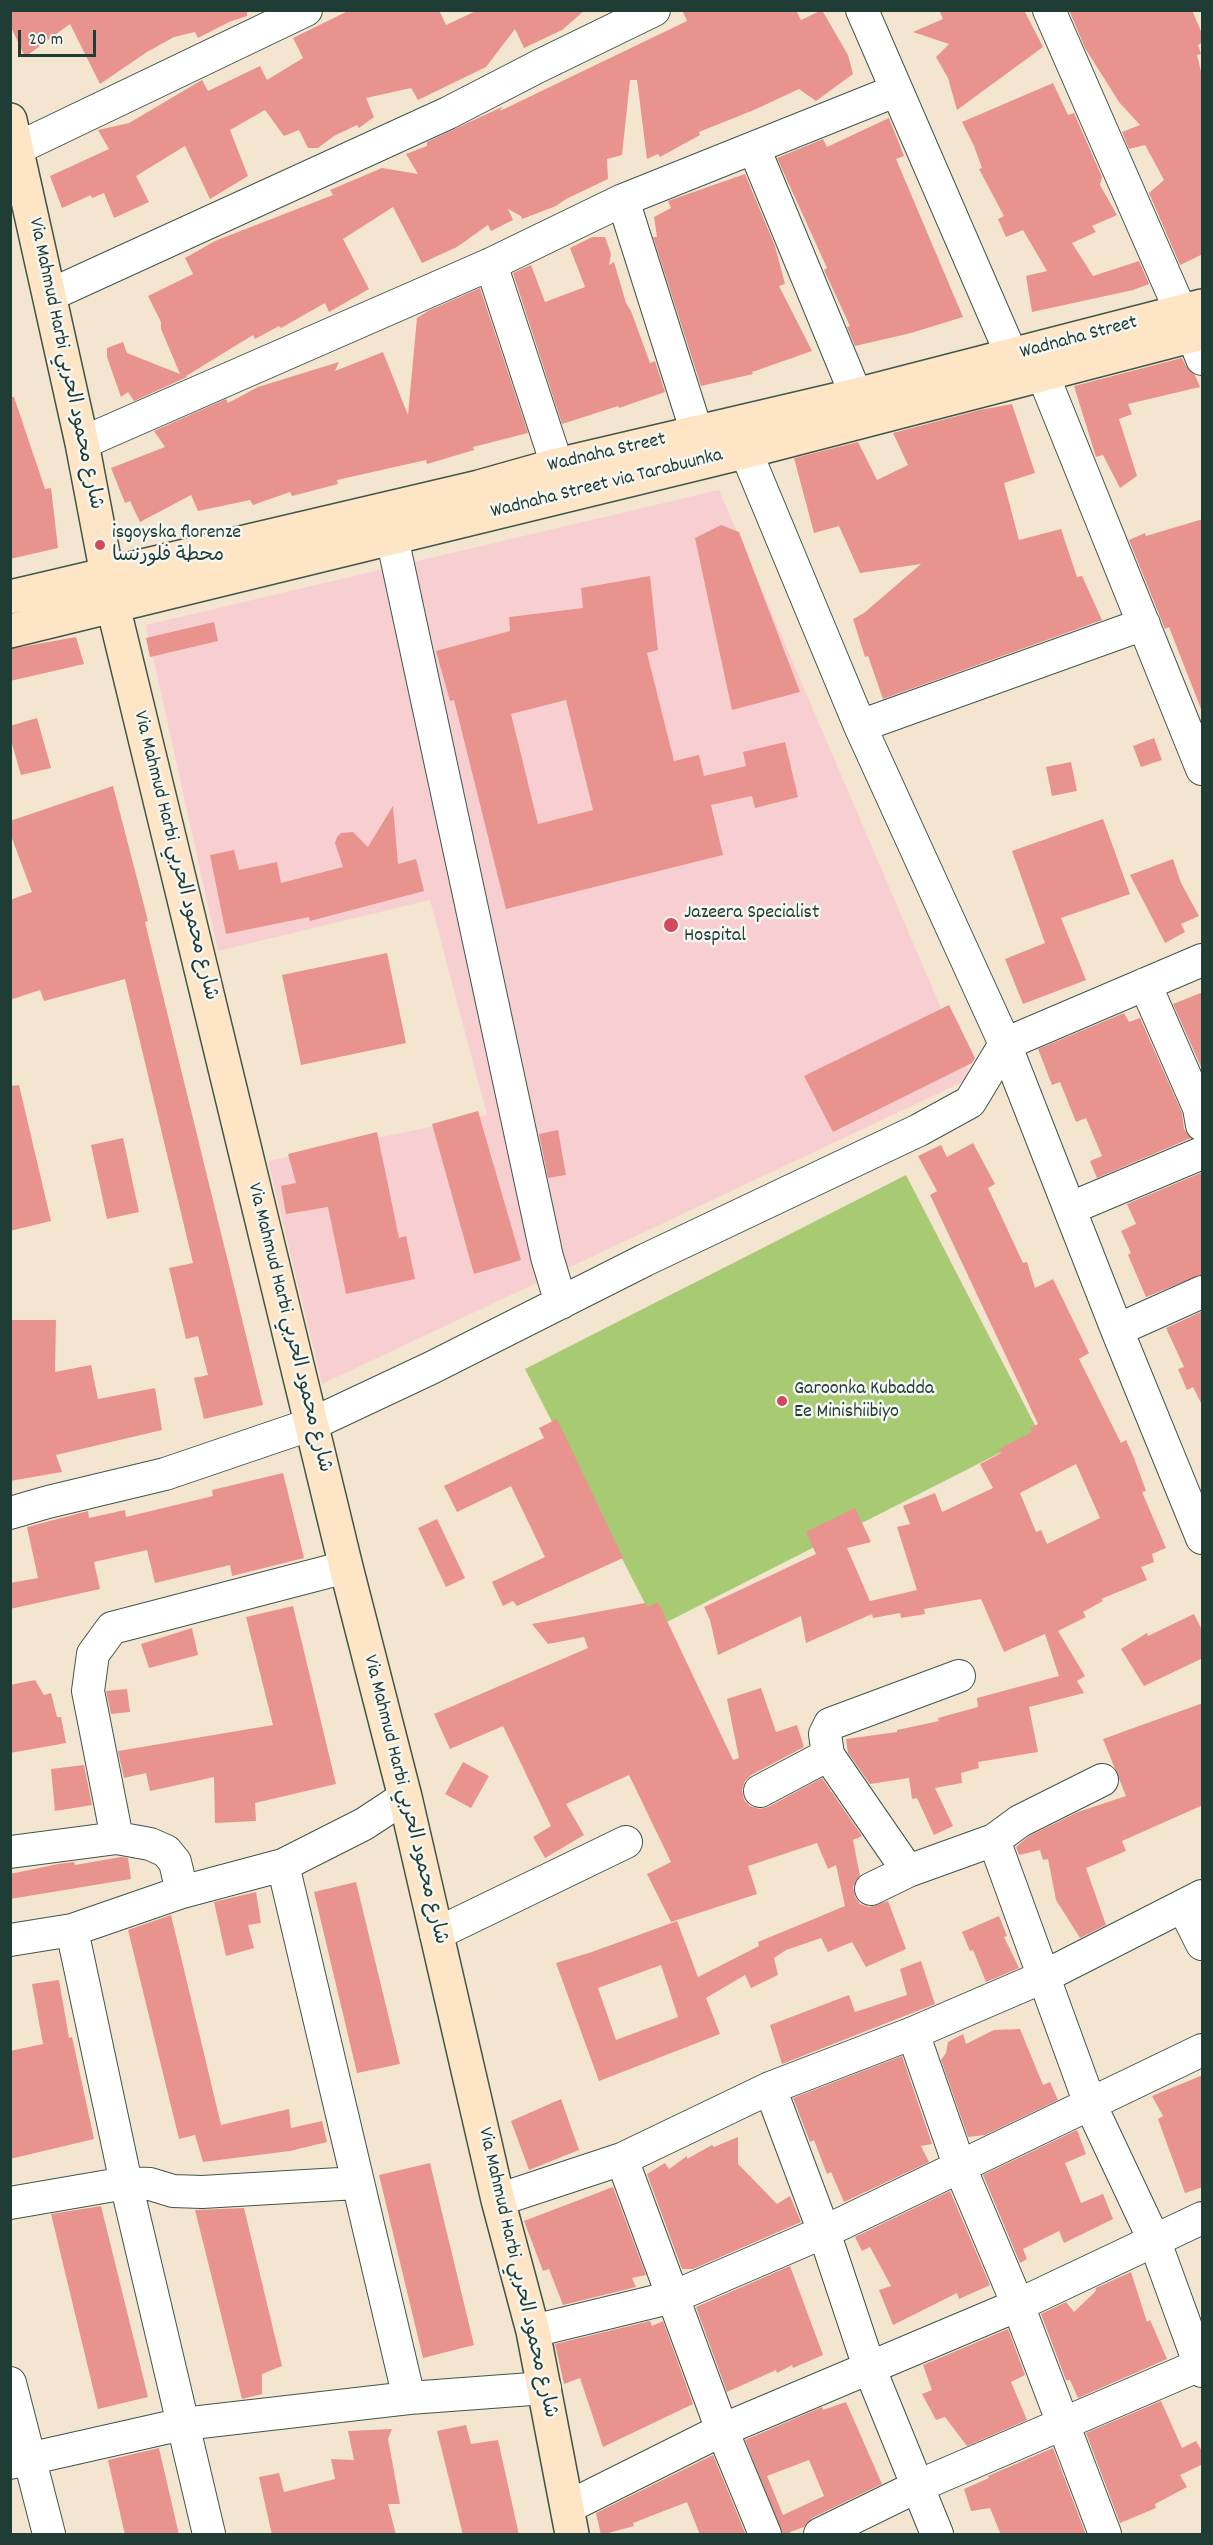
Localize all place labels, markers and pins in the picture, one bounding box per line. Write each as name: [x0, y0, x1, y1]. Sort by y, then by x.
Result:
place label: isgoyska florenze محطة فلورنسا: [112, 522, 241, 569]
marker: isgoyska florenze محطة فلورنسا: [93, 538, 107, 552]
place label: Jazeera Specialist Hospital: [684, 902, 819, 949]
marker: Jazeera Specialist Hospital: [662, 916, 680, 934]
place label: Garoonka Kubadda Ee Minishiibiyo: [794, 1378, 934, 1425]
marker: Garoonka Kubadda Ee Minishiibiyo: [775, 1394, 789, 1408]

